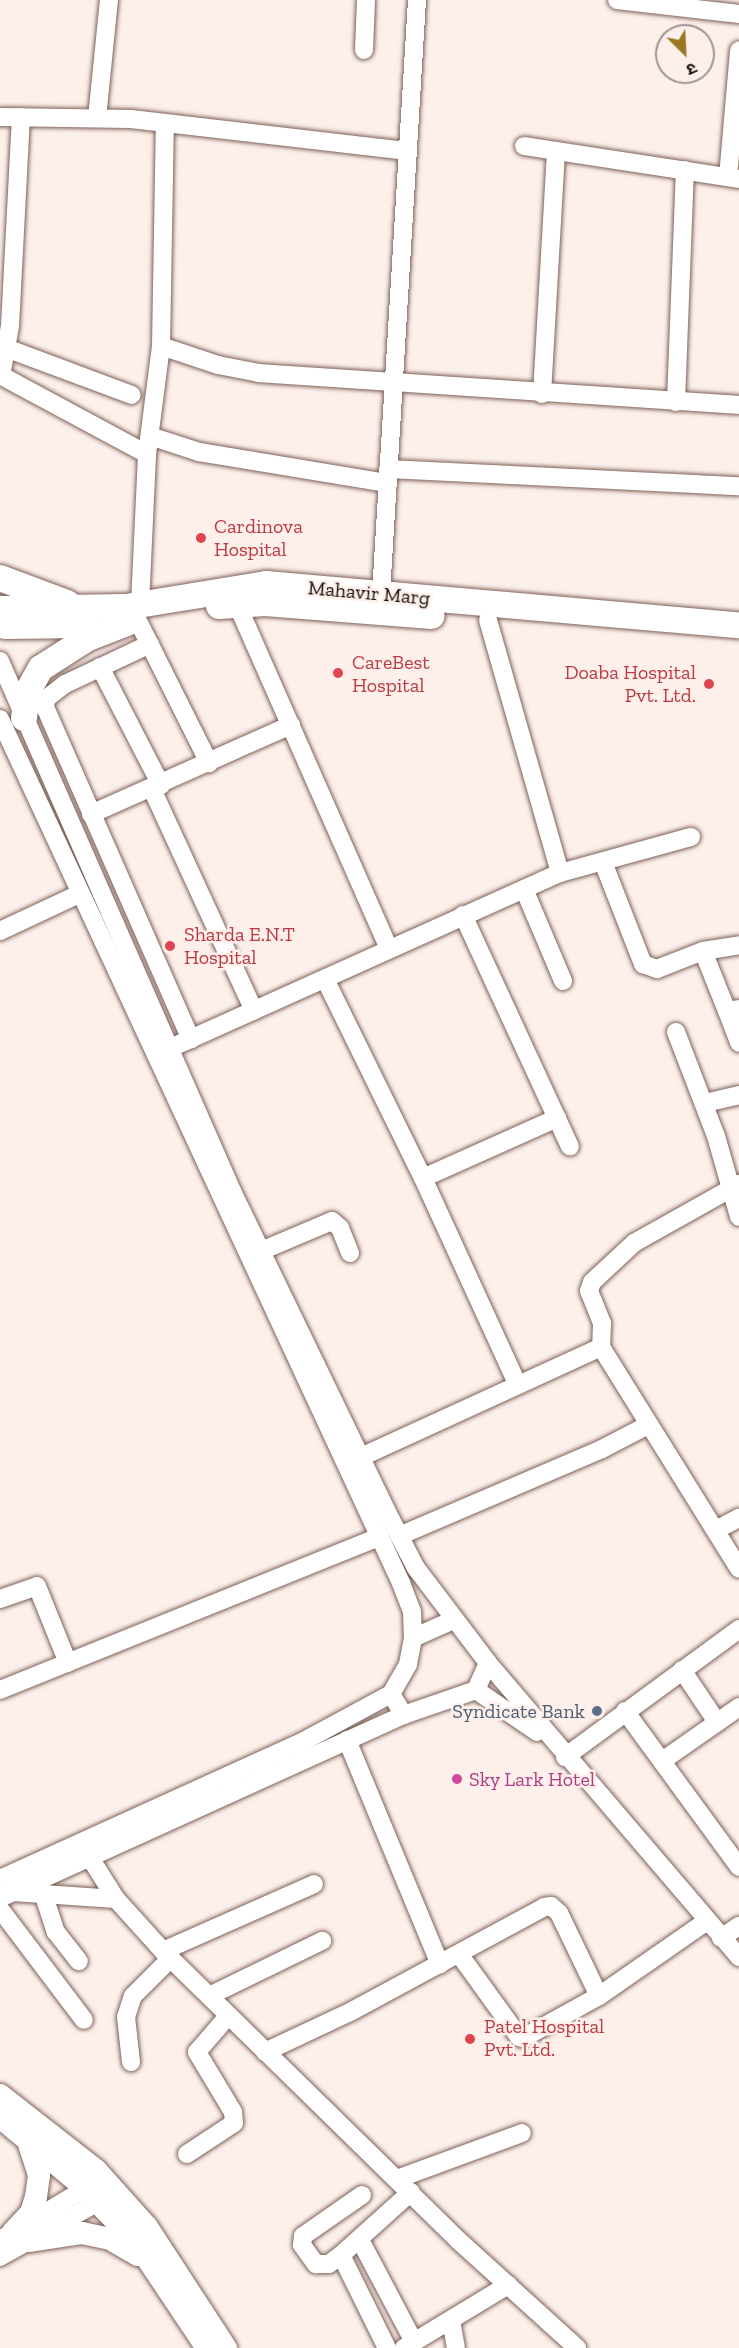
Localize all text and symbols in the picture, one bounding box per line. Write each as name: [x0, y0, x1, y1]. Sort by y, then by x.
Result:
north arrow: [655, 24, 715, 84]
text: उ: [684, 58, 700, 80]
place label: Cardinova Hospital: [214, 514, 303, 561]
marker: Cardinova Hospital: [192, 529, 210, 547]
street label: Mahavir Marg: [307, 576, 431, 610]
place label: CareBest Hospital: [352, 650, 430, 697]
place label: Doaba Hospital Pvt. Ltd.: [564, 660, 696, 707]
marker: CareBest Hospital: [329, 664, 347, 682]
marker: Doaba Hospital Pvt. Ltd.: [700, 675, 718, 693]
place label: Sharda E.N.T Hospital: [184, 922, 295, 969]
marker: Sharda E.N.T Hospital: [161, 937, 179, 955]
place label: Syndicate Bank: [452, 1699, 585, 1723]
marker: Syndicate Bank: [590, 1704, 604, 1718]
place label: Sky Lark Hotel: [469, 1767, 596, 1791]
marker: Sky Lark Hotel: [450, 1772, 464, 1786]
place label: Patel Hospital Pvt. Ltd.: [484, 2015, 604, 2062]
marker: Patel Hospital Pvt. Ltd.: [461, 2030, 479, 2048]

